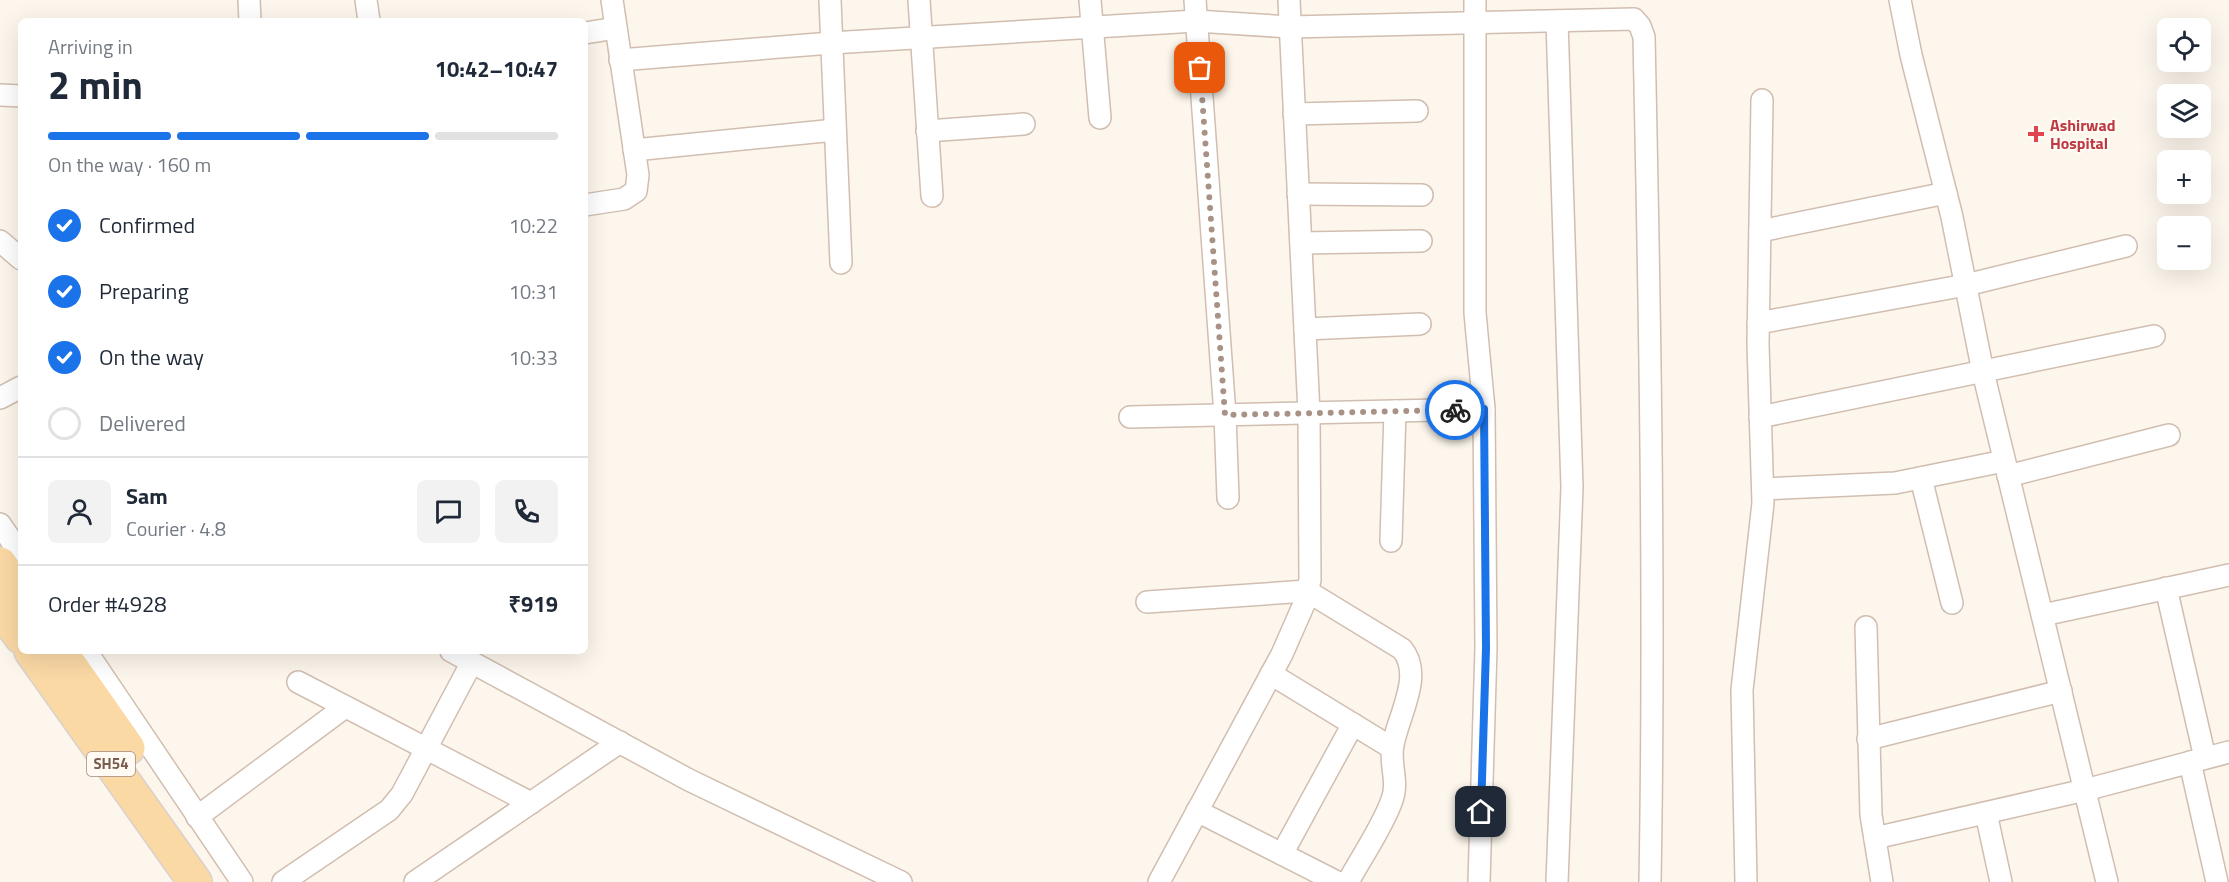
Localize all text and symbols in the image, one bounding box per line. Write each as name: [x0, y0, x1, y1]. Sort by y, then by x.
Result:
map controls: [2157, 18, 2211, 270]
button: locate: [2157, 18, 2211, 72]
text: Arriving in: [48, 31, 133, 62]
pin: [1174, 42, 1225, 93]
icon: bag: [1183, 51, 1216, 84]
text: 10:42–10:47: [435, 52, 558, 86]
text: 2 min: [48, 55, 143, 114]
button: layers: [2157, 84, 2211, 138]
place label: Ashirwad Hospital: [2050, 113, 2115, 155]
marker: Ashirwad Hospital: [2027, 125, 2045, 143]
text: On the way · 160 m: [48, 149, 211, 180]
button: +: [2157, 150, 2211, 204]
text: Confirmed: [99, 208, 195, 242]
icon: check: [48, 209, 81, 242]
text: 10:22: [509, 210, 558, 241]
button: −: [2157, 216, 2211, 270]
text: Preparing: [99, 274, 189, 308]
icon: check: [48, 275, 81, 308]
text: 10:31: [509, 276, 558, 307]
text: On the way: [99, 340, 204, 374]
icon: check: [48, 341, 81, 374]
text: 10:33: [509, 342, 558, 373]
courier: [1425, 380, 1485, 440]
icon: bike: [1439, 394, 1472, 427]
text: Delivered: [99, 406, 186, 440]
text: Sam: [126, 479, 168, 513]
button: person: [48, 480, 111, 543]
button: chat: [417, 480, 480, 543]
button: phone: [495, 480, 558, 543]
text: Courier · 4.8: [126, 513, 226, 544]
text: Order #4928: [48, 587, 167, 621]
text: ₹919: [508, 587, 558, 621]
road number: SH54: [87, 752, 135, 776]
pin: [1455, 786, 1506, 837]
icon: home: [1464, 795, 1497, 828]

